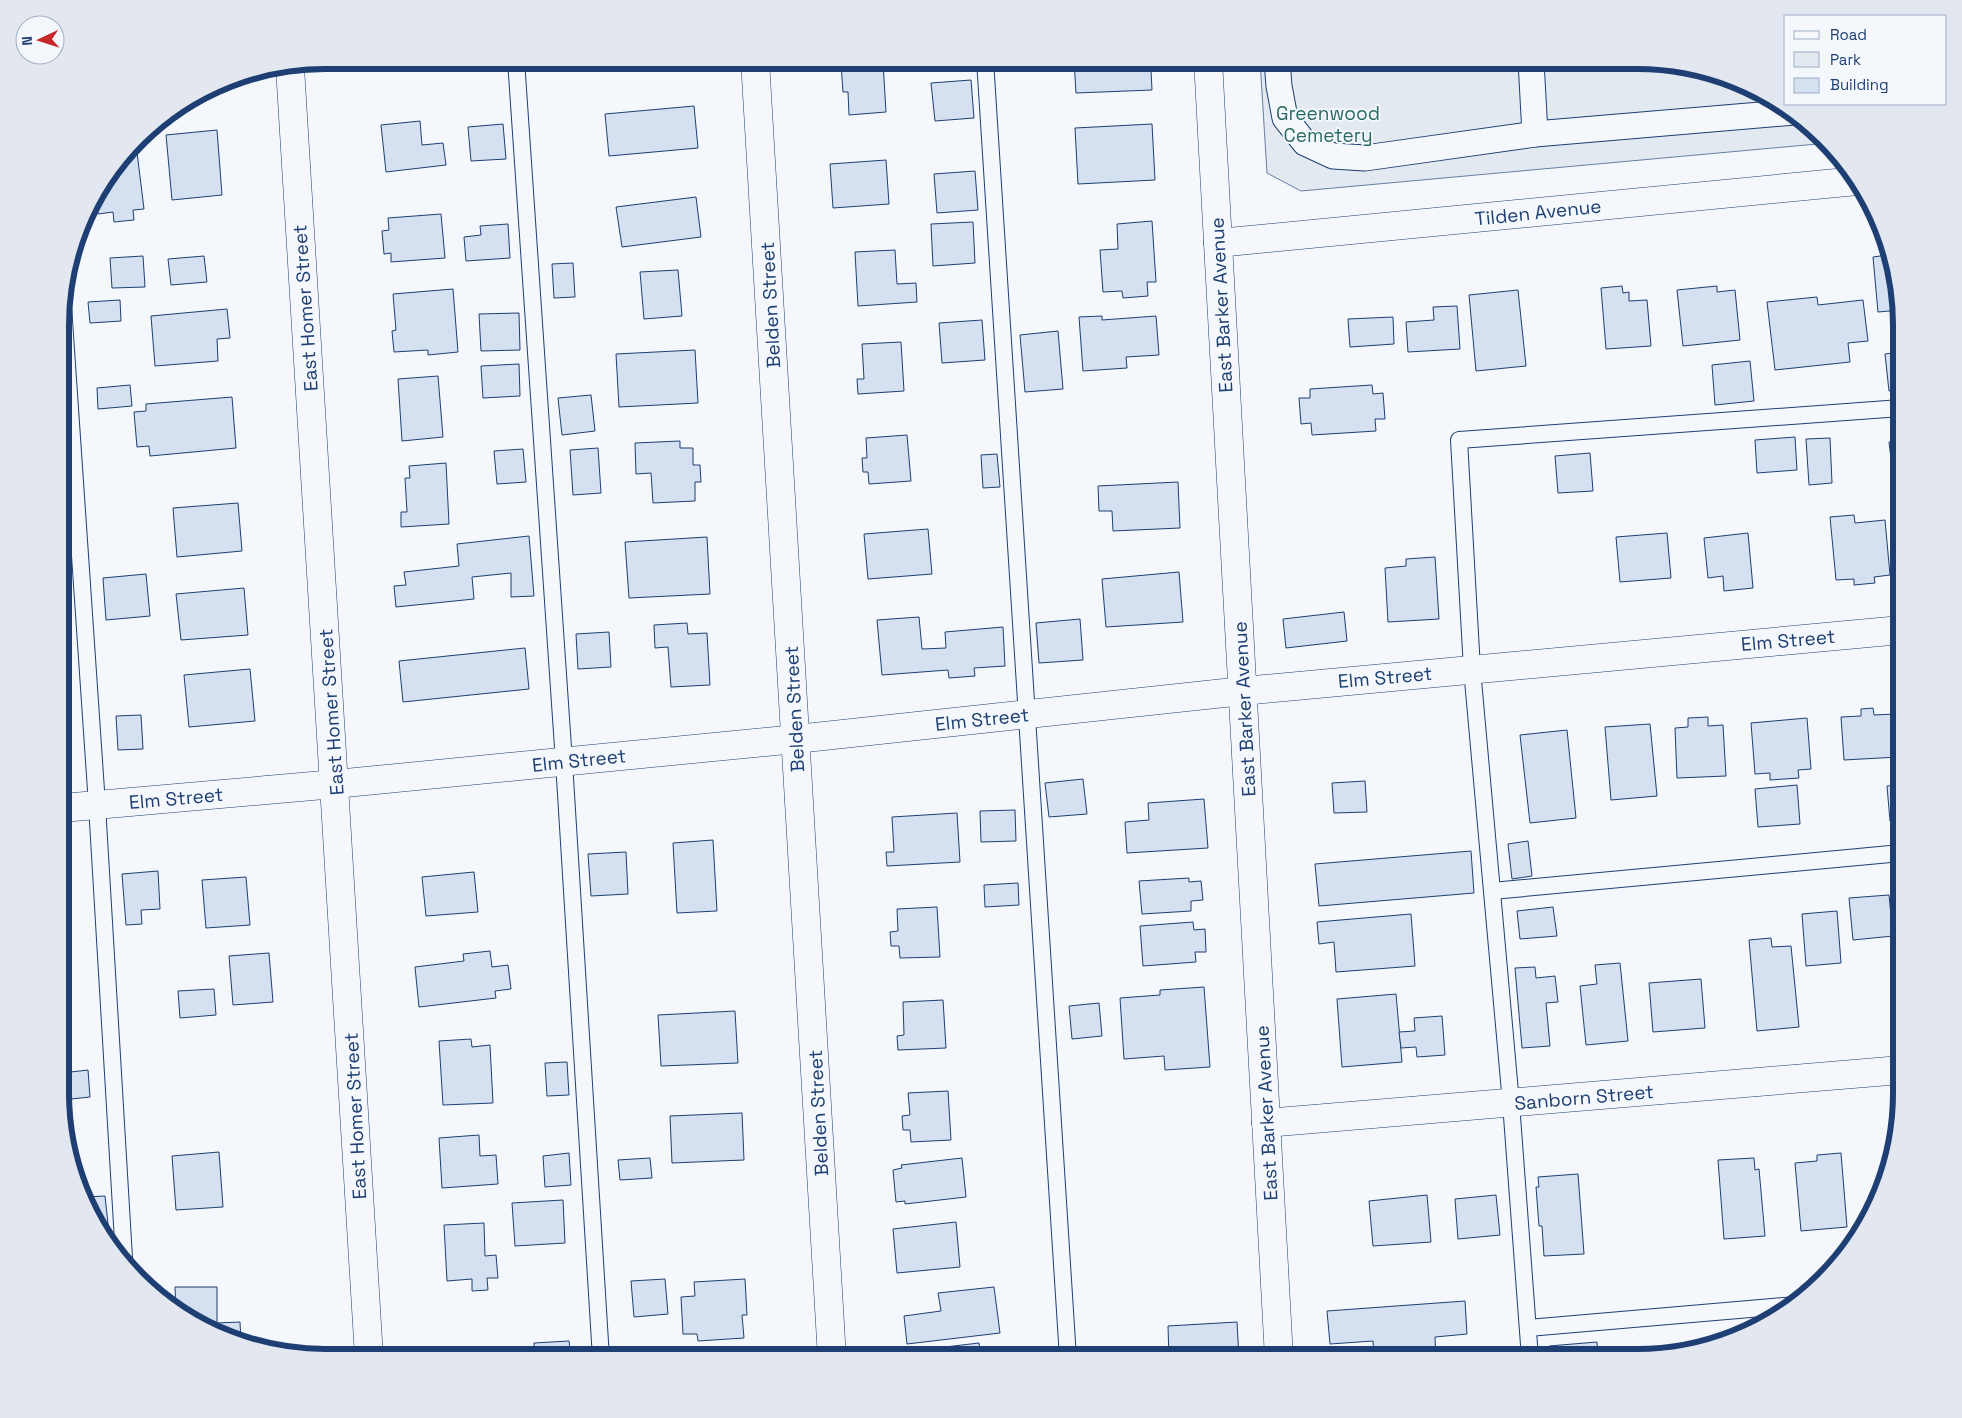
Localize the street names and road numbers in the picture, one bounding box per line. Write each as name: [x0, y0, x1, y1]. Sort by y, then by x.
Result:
street label: Tilden Avenue: [1474, 193, 1603, 232]
street label: East Barker Avenue: [1204, 217, 1239, 393]
street label: East Homer Street: [287, 224, 324, 392]
street label: Belden Street: [755, 241, 786, 369]
street label: East Barker Avenue: [1227, 621, 1262, 797]
street label: Elm Street: [1740, 624, 1836, 657]
street label: East Homer Street: [313, 628, 350, 796]
street label: Belden Street: [779, 645, 810, 773]
street label: Elm Street: [1337, 661, 1433, 694]
street label: Elm Street: [934, 702, 1030, 737]
street label: Elm Street: [531, 743, 627, 778]
street label: Elm Street: [128, 782, 224, 815]
street label: East Barker Avenue: [1249, 1025, 1284, 1201]
street label: East Homer Street: [339, 1032, 372, 1200]
street label: Belden Street: [803, 1049, 834, 1177]
street label: Sanborn Street: [1513, 1079, 1655, 1116]

